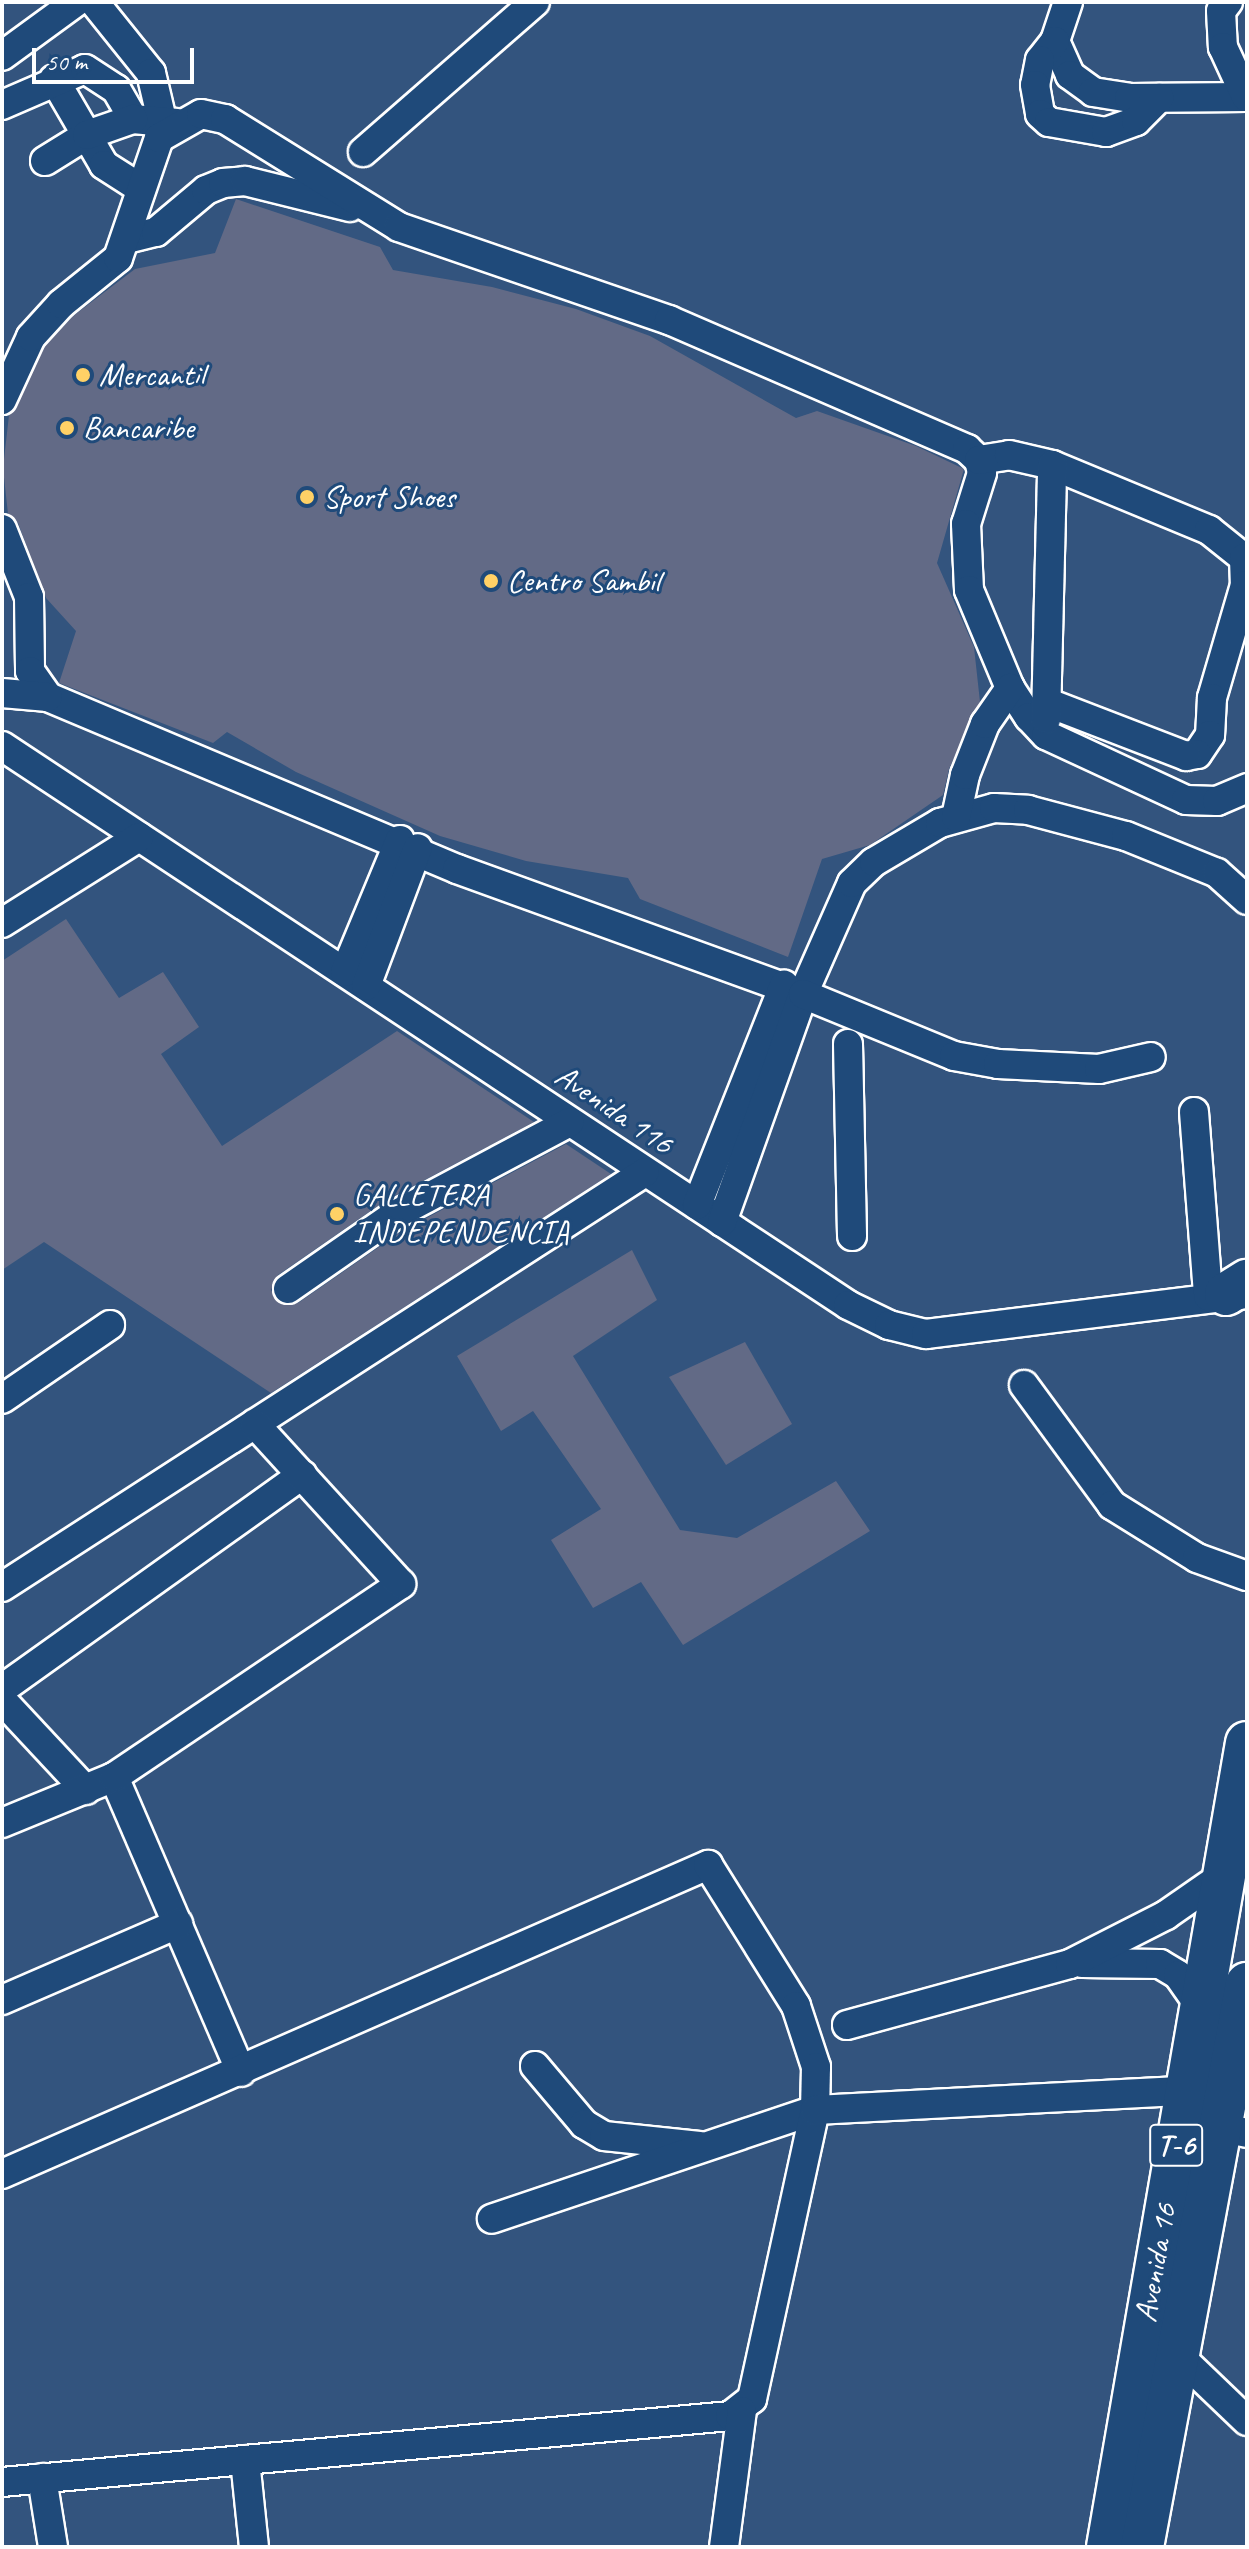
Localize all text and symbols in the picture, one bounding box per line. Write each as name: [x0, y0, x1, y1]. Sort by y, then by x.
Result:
scale bar: [36, 32, 198, 82]
text: 50 m: [46, 47, 87, 77]
place label: Mercantil: [99, 356, 204, 394]
marker: Mercantil: [74, 366, 92, 384]
place label: Bancaribe: [83, 409, 194, 447]
marker: Bancaribe: [58, 419, 76, 437]
place label: Sport Shoes: [323, 478, 455, 516]
marker: Sport Shoes: [298, 488, 316, 506]
place label: Centro Sambil: [507, 562, 661, 600]
marker: Centro Sambil: [482, 572, 500, 590]
street label: Avenida 116: [548, 1057, 680, 1163]
place label: GALLETERA INDEPENDENCIA: [353, 1177, 569, 1252]
marker: GALLETERA INDEPENDENCIA: [328, 1205, 346, 1223]
road number: T-6: [1148, 2119, 1204, 2171]
street label: Avenida 16: [1127, 2201, 1185, 2325]

